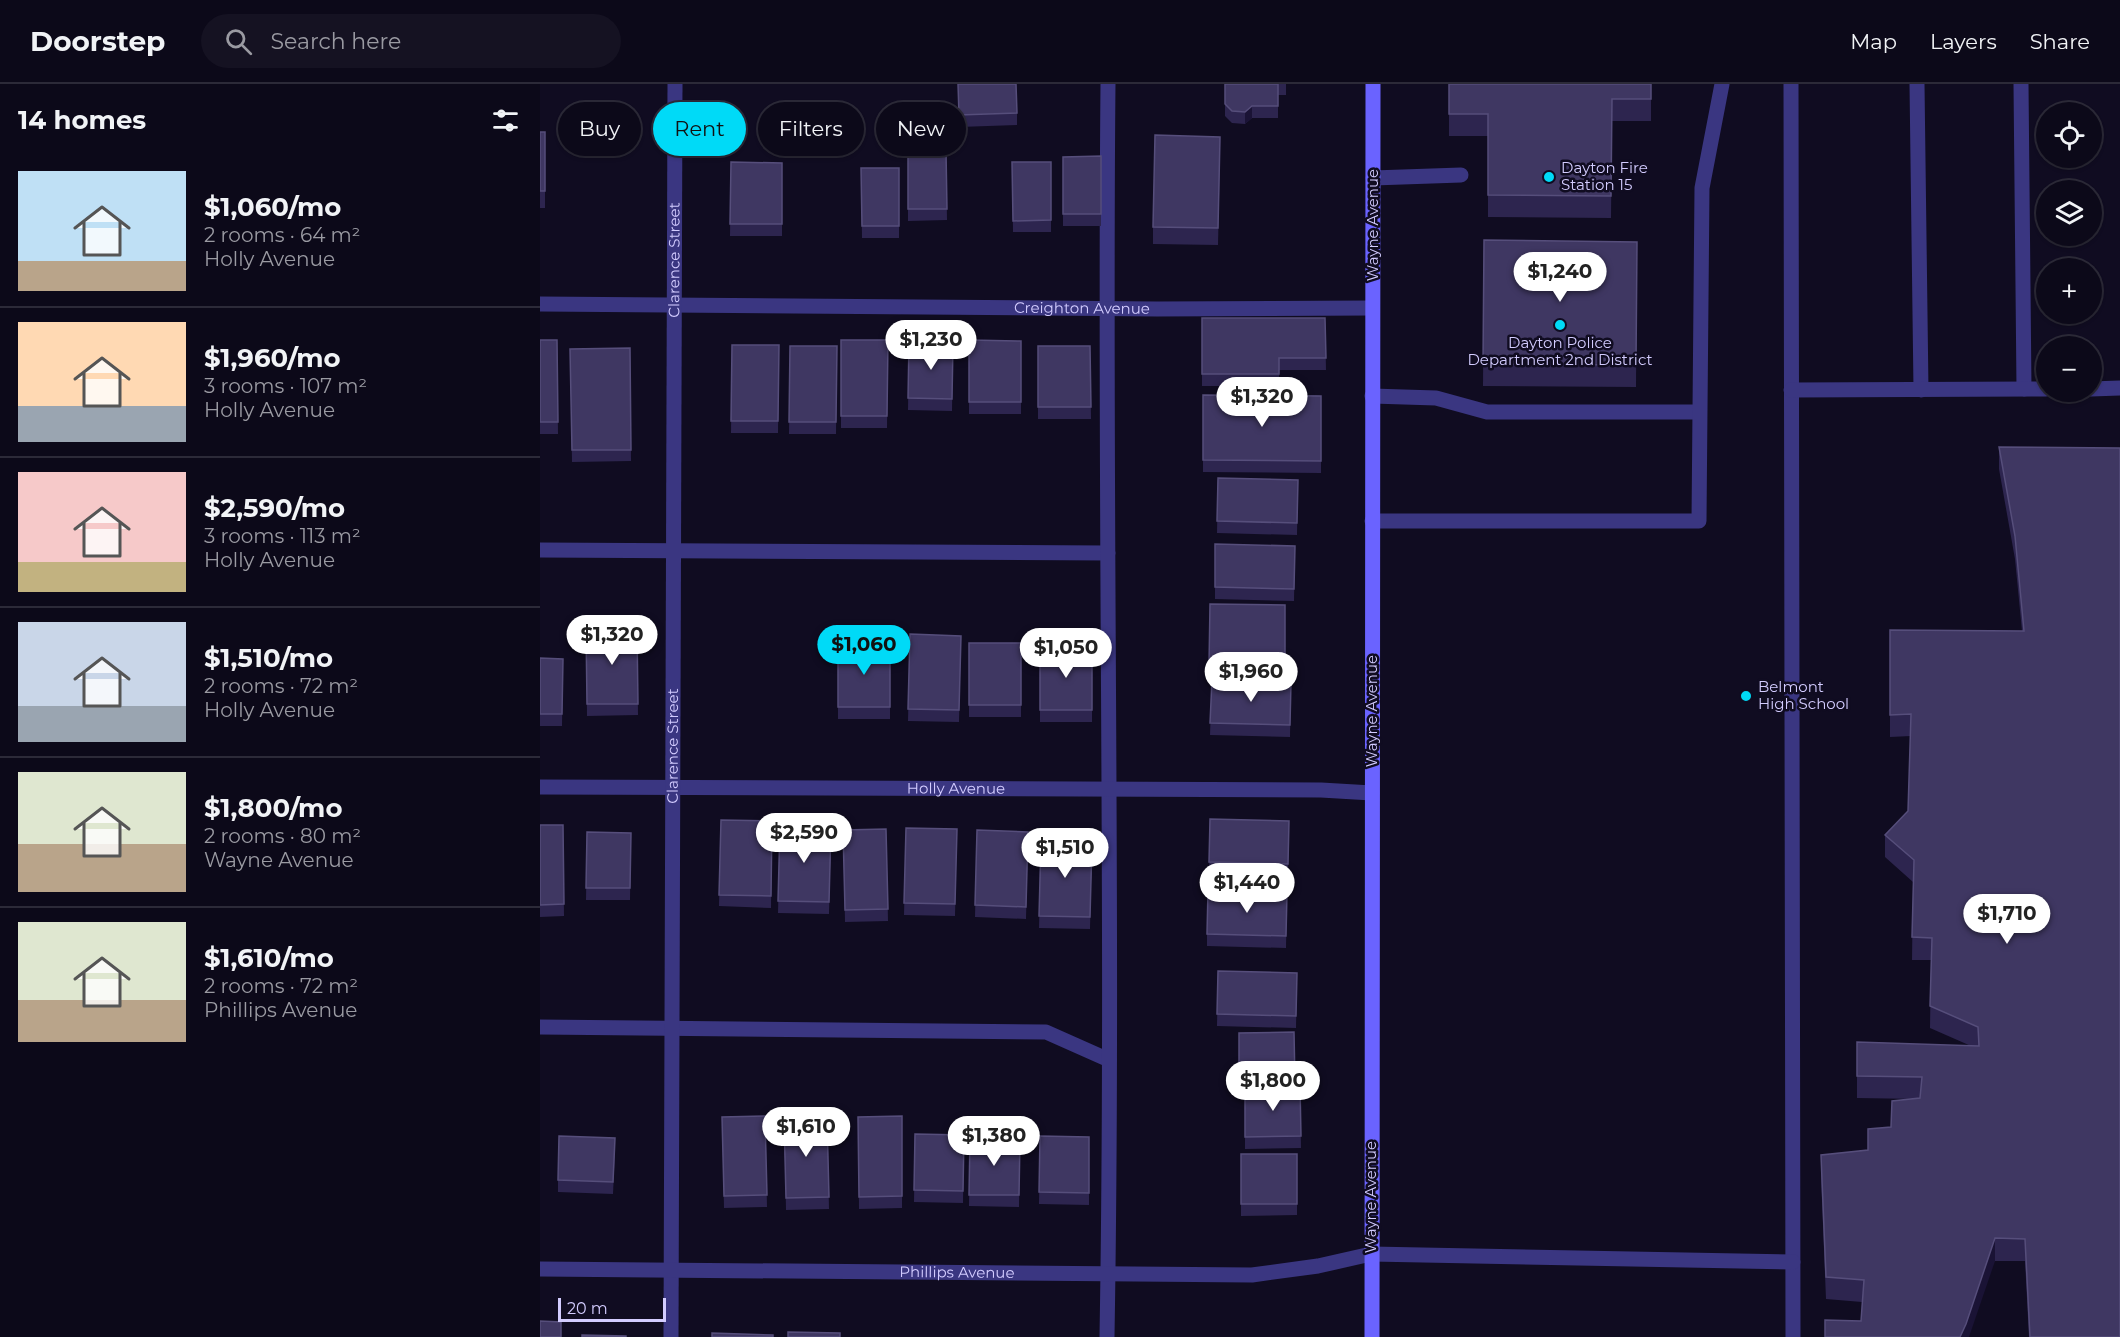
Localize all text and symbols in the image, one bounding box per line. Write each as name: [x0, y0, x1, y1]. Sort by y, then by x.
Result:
search box: [201, 14, 621, 68]
text: Doorstep: [30, 24, 165, 58]
icon: search: [222, 25, 255, 58]
text: Search here: [270, 28, 401, 55]
text: Map: [1850, 29, 1897, 54]
text: Layers: [1930, 29, 1997, 54]
text: Share: [2030, 29, 2090, 54]
chip: Buy: [558, 102, 641, 156]
chip: Rent: [653, 102, 746, 156]
chip: Filters: [758, 102, 864, 156]
chip: New: [876, 102, 966, 156]
map controls: [2036, 102, 2102, 402]
button: locate: [2036, 102, 2102, 168]
text: 14 homes: [18, 104, 146, 136]
icon: filters: [489, 104, 522, 137]
place label: Dayton Fire Station 15: [1561, 158, 1648, 194]
street label: Wayne Avenue: [1363, 169, 1382, 281]
marker: Dayton Fire Station 15: [1542, 170, 1556, 184]
button: layers: [2036, 180, 2102, 246]
text: $1,060/mo: [204, 191, 341, 223]
icon: home: [66, 195, 138, 267]
street label: Clarence Street: [664, 202, 684, 318]
text: 2 rooms · 64 m²: [204, 223, 360, 247]
text: Holly Avenue: [204, 247, 335, 271]
pin: $1,240: [1511, 252, 1609, 303]
button: +: [2036, 258, 2102, 324]
text: $1,240: [1528, 259, 1592, 283]
street label: Creighton Avenue: [1014, 298, 1150, 318]
marker: Dayton Police Department 2nd District: [1553, 318, 1567, 332]
pin: $1,230: [882, 320, 980, 371]
text: $1,230: [899, 327, 963, 351]
place label: Dayton Police Department 2nd District: [1467, 333, 1653, 369]
button: −: [2036, 336, 2102, 402]
text: $1,960/mo: [204, 342, 341, 374]
icon: home: [66, 346, 138, 418]
text: 3 rooms · 107 m²: [204, 374, 367, 398]
pin: $1,320: [1213, 377, 1311, 428]
text: $1,320: [1231, 384, 1293, 408]
text: Holly Avenue: [204, 398, 335, 422]
text: $2,590/mo: [204, 492, 345, 524]
icon: home: [66, 496, 138, 568]
text: 3 rooms · 113 m²: [204, 524, 361, 548]
text: Holly Avenue: [204, 548, 335, 572]
pin: $1,320: [563, 615, 661, 666]
text: $1,320: [581, 622, 643, 646]
pin: $1,060: [815, 625, 913, 676]
pin: $1,050: [1017, 628, 1115, 679]
text: $1,060: [831, 632, 897, 656]
text: $1,050: [1034, 635, 1098, 659]
text: $1,510/mo: [204, 642, 333, 674]
icon: home: [66, 646, 138, 718]
pin: $1,960: [1202, 652, 1300, 703]
street label: Wayne Avenue: [1362, 655, 1381, 767]
text: $1,960: [1219, 659, 1283, 683]
text: 2 rooms · 72 m²: [204, 674, 358, 698]
place label: Belmont High School: [1758, 677, 1849, 713]
street label: Clarence Street: [663, 688, 682, 804]
marker: Belmont High School: [1739, 689, 1753, 703]
text: Holly Avenue: [204, 698, 335, 722]
street label: Holly Avenue: [907, 778, 1005, 798]
text: $1,800/mo: [204, 792, 343, 824]
icon: home: [66, 796, 138, 868]
pin: $2,590: [755, 813, 853, 864]
text: $2,590: [770, 820, 838, 844]
text: 2 rooms · 80 m²: [204, 824, 361, 848]
pin: $1,510: [1016, 828, 1114, 879]
text: $1,510: [1036, 835, 1094, 859]
text: Wayne Avenue: [204, 848, 354, 872]
pin: $1,440: [1198, 863, 1296, 914]
text: $1,440: [1214, 870, 1280, 894]
pin: $1,710: [1958, 894, 2056, 945]
text: $1,710: [1977, 901, 2037, 925]
text: $1,610/mo: [204, 942, 334, 974]
icon: home: [66, 946, 138, 1018]
text: 2 rooms · 72 m²: [204, 974, 358, 998]
text: Phillips Avenue: [204, 998, 357, 1022]
pin: $1,800: [1224, 1061, 1322, 1112]
text: $1,800: [1240, 1068, 1306, 1092]
pin: $1,610: [757, 1107, 855, 1158]
text: $1,610: [776, 1114, 836, 1138]
pin: $1,380: [945, 1116, 1043, 1167]
text: $1,380: [962, 1123, 1026, 1147]
street label: Wayne Avenue: [1361, 1141, 1380, 1253]
street label: Phillips Avenue: [899, 1262, 1015, 1282]
scale bar: [558, 1295, 666, 1322]
text: 20 m: [567, 1299, 608, 1318]

